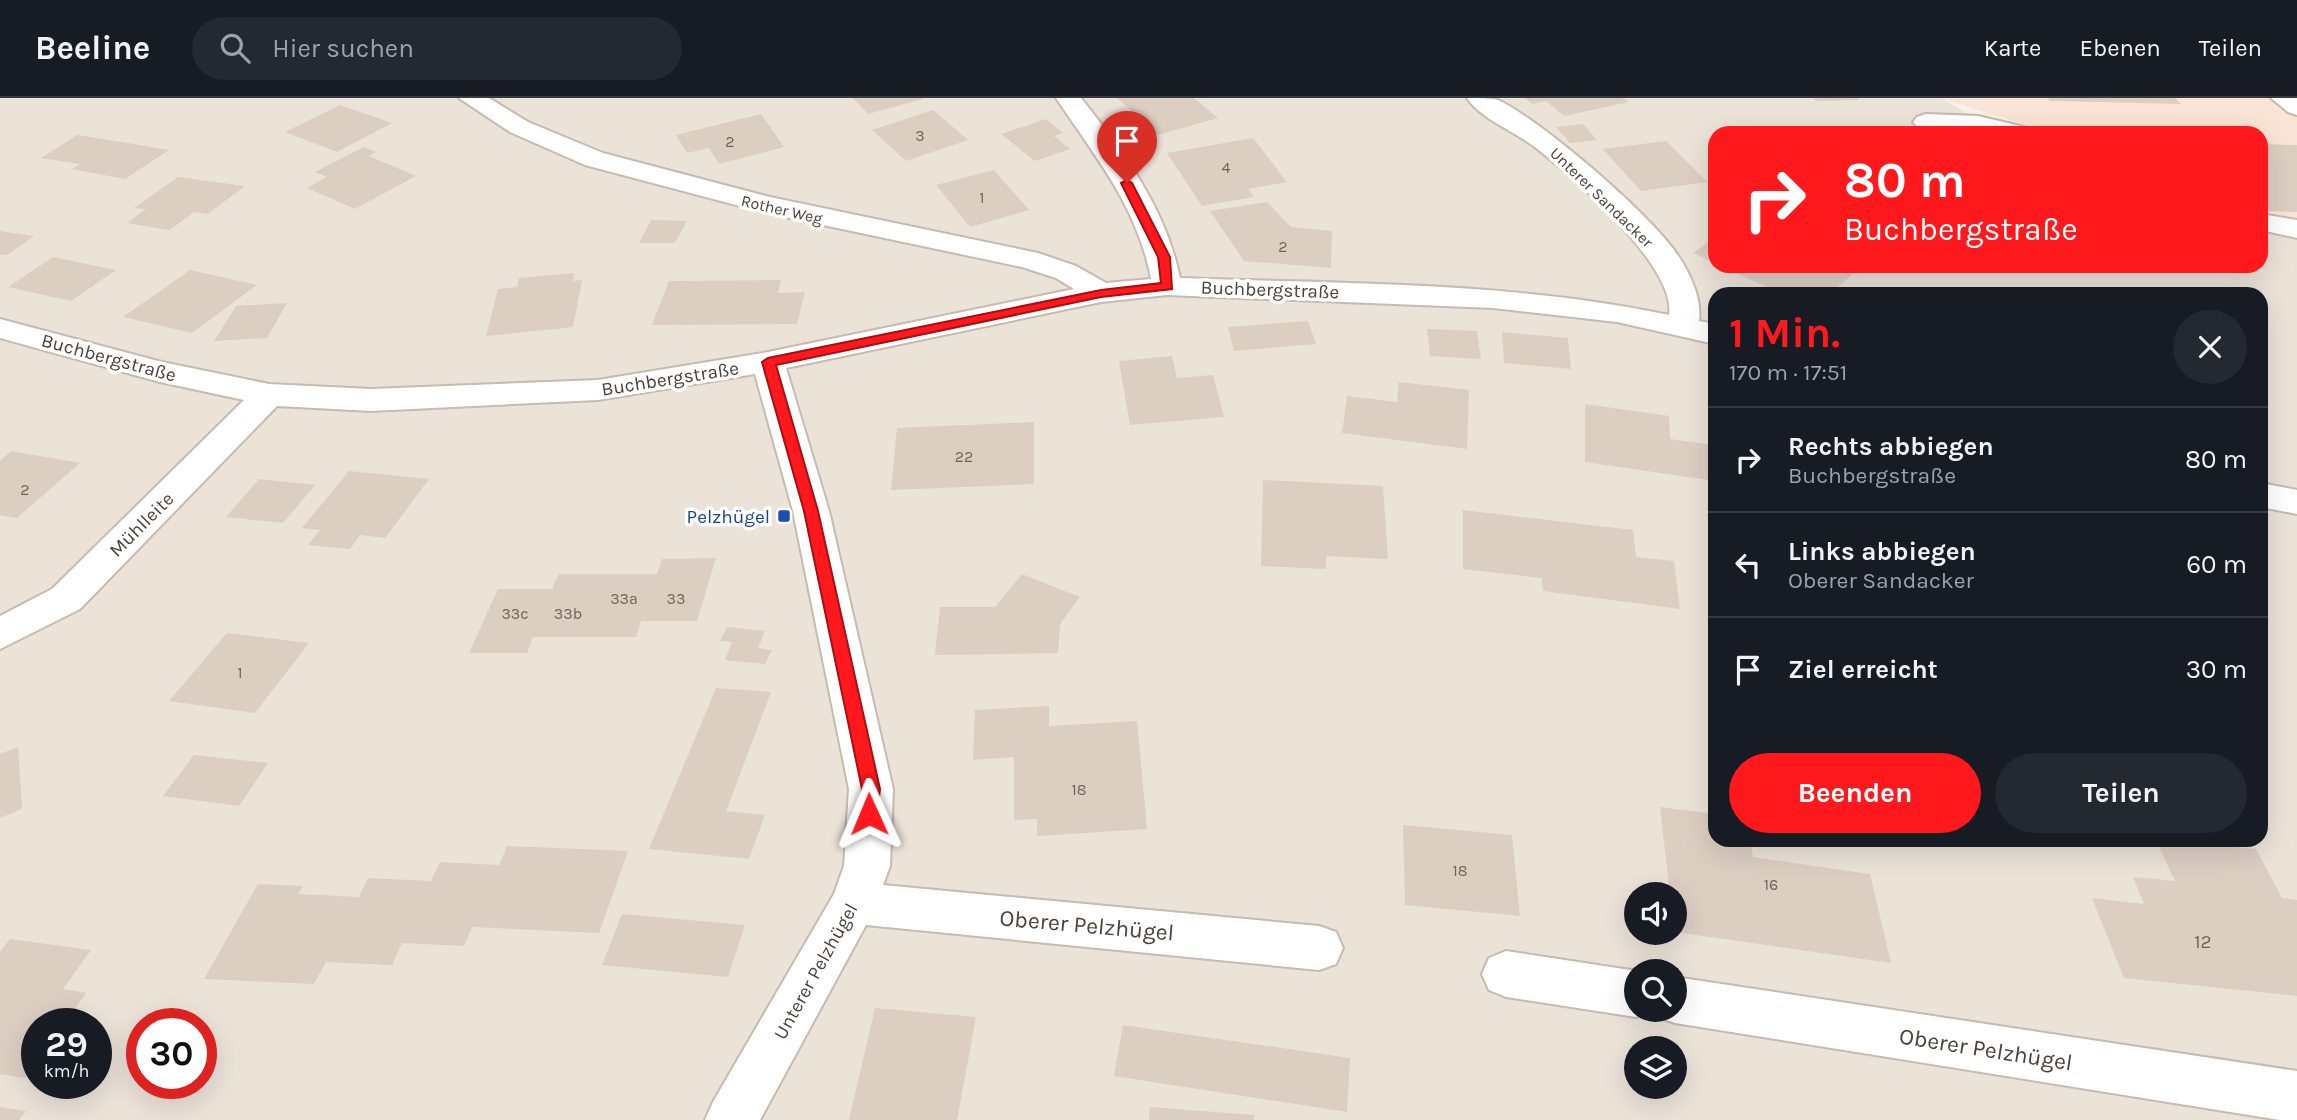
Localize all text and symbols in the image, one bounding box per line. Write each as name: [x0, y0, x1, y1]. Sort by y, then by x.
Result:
search box: [192, 17, 682, 80]
text: Beeline: [35, 29, 150, 67]
icon: search: [216, 29, 254, 67]
text: Hier suchen: [272, 33, 414, 64]
text: Karte: [1984, 34, 2041, 62]
text: Ebenen: [2079, 34, 2161, 62]
text: Teilen: [2199, 34, 2262, 62]
pin: [1097, 111, 1157, 183]
icon: arrive: [1108, 122, 1146, 160]
house number: 3: [915, 126, 925, 145]
house number: 2: [725, 132, 735, 151]
street label: Unterer Sandacker: [1546, 143, 1657, 251]
text: 80 m: [1844, 152, 1966, 209]
icon: right: [1729, 154, 1820, 245]
house number: 4: [1222, 158, 1231, 177]
house number: 1: [979, 188, 985, 207]
street label: Rother Weg: [739, 191, 824, 228]
text: Buchbergstraße: [1844, 211, 2078, 248]
house number: 2: [1278, 237, 1288, 256]
street label: Buchbergstraße: [1200, 277, 1340, 303]
text: 1 Min.: [1729, 308, 1840, 358]
button: close: [2173, 310, 2247, 384]
street label: Buchbergstraße: [39, 329, 179, 387]
street label: Buchbergstraße: [600, 357, 740, 401]
text: 170 m · 17:51: [1729, 359, 1847, 386]
text: Rechts abbiegen: [1788, 431, 1994, 462]
icon: right: [1729, 441, 1767, 479]
text: 80 m: [2185, 444, 2247, 475]
house number: 22: [955, 447, 973, 466]
text: Buchbergstraße: [1788, 462, 1956, 489]
house number: 2: [20, 480, 30, 499]
street label: Mühlleite: [105, 488, 178, 561]
place label: Pelzhügel: [687, 506, 770, 528]
marker: Pelzhügel: [776, 508, 792, 524]
text: Links abbiegen: [1788, 536, 1976, 567]
icon: left: [1729, 546, 1767, 584]
text: 60 m: [2186, 549, 2247, 580]
text: Oberer Sandacker: [1788, 567, 1974, 594]
house number: 33a: [610, 589, 638, 608]
house number: 33: [667, 589, 685, 608]
house number: 33c: [501, 604, 529, 623]
house number: 33b: [554, 604, 582, 623]
icon: arrive: [1729, 651, 1767, 689]
text: Ziel erreicht: [1788, 654, 1938, 685]
text: 30 m: [2186, 654, 2247, 685]
house number: 1: [237, 663, 243, 682]
button: Beenden: [1729, 753, 1981, 833]
button: Teilen: [1995, 753, 2247, 833]
position arrow: [832, 777, 906, 851]
house number: 18: [1071, 780, 1087, 799]
house number: 18: [1452, 861, 1468, 880]
house number: 16: [1764, 875, 1778, 894]
map controls: [1624, 882, 1687, 1099]
button: sound: [1624, 882, 1687, 945]
street label: Unterer Pelzhügel: [769, 900, 862, 1043]
street label: Oberer Pelzhügel: [999, 904, 1175, 947]
house number: 12: [2194, 931, 2212, 953]
button: search: [1624, 959, 1687, 1022]
speed limit sign: 30: [126, 1008, 217, 1099]
street label: Oberer Pelzhügel: [1897, 1022, 2075, 1077]
text: 29: [45, 1024, 88, 1065]
button: layers: [1624, 1036, 1687, 1099]
text: km/h: [44, 1060, 89, 1082]

